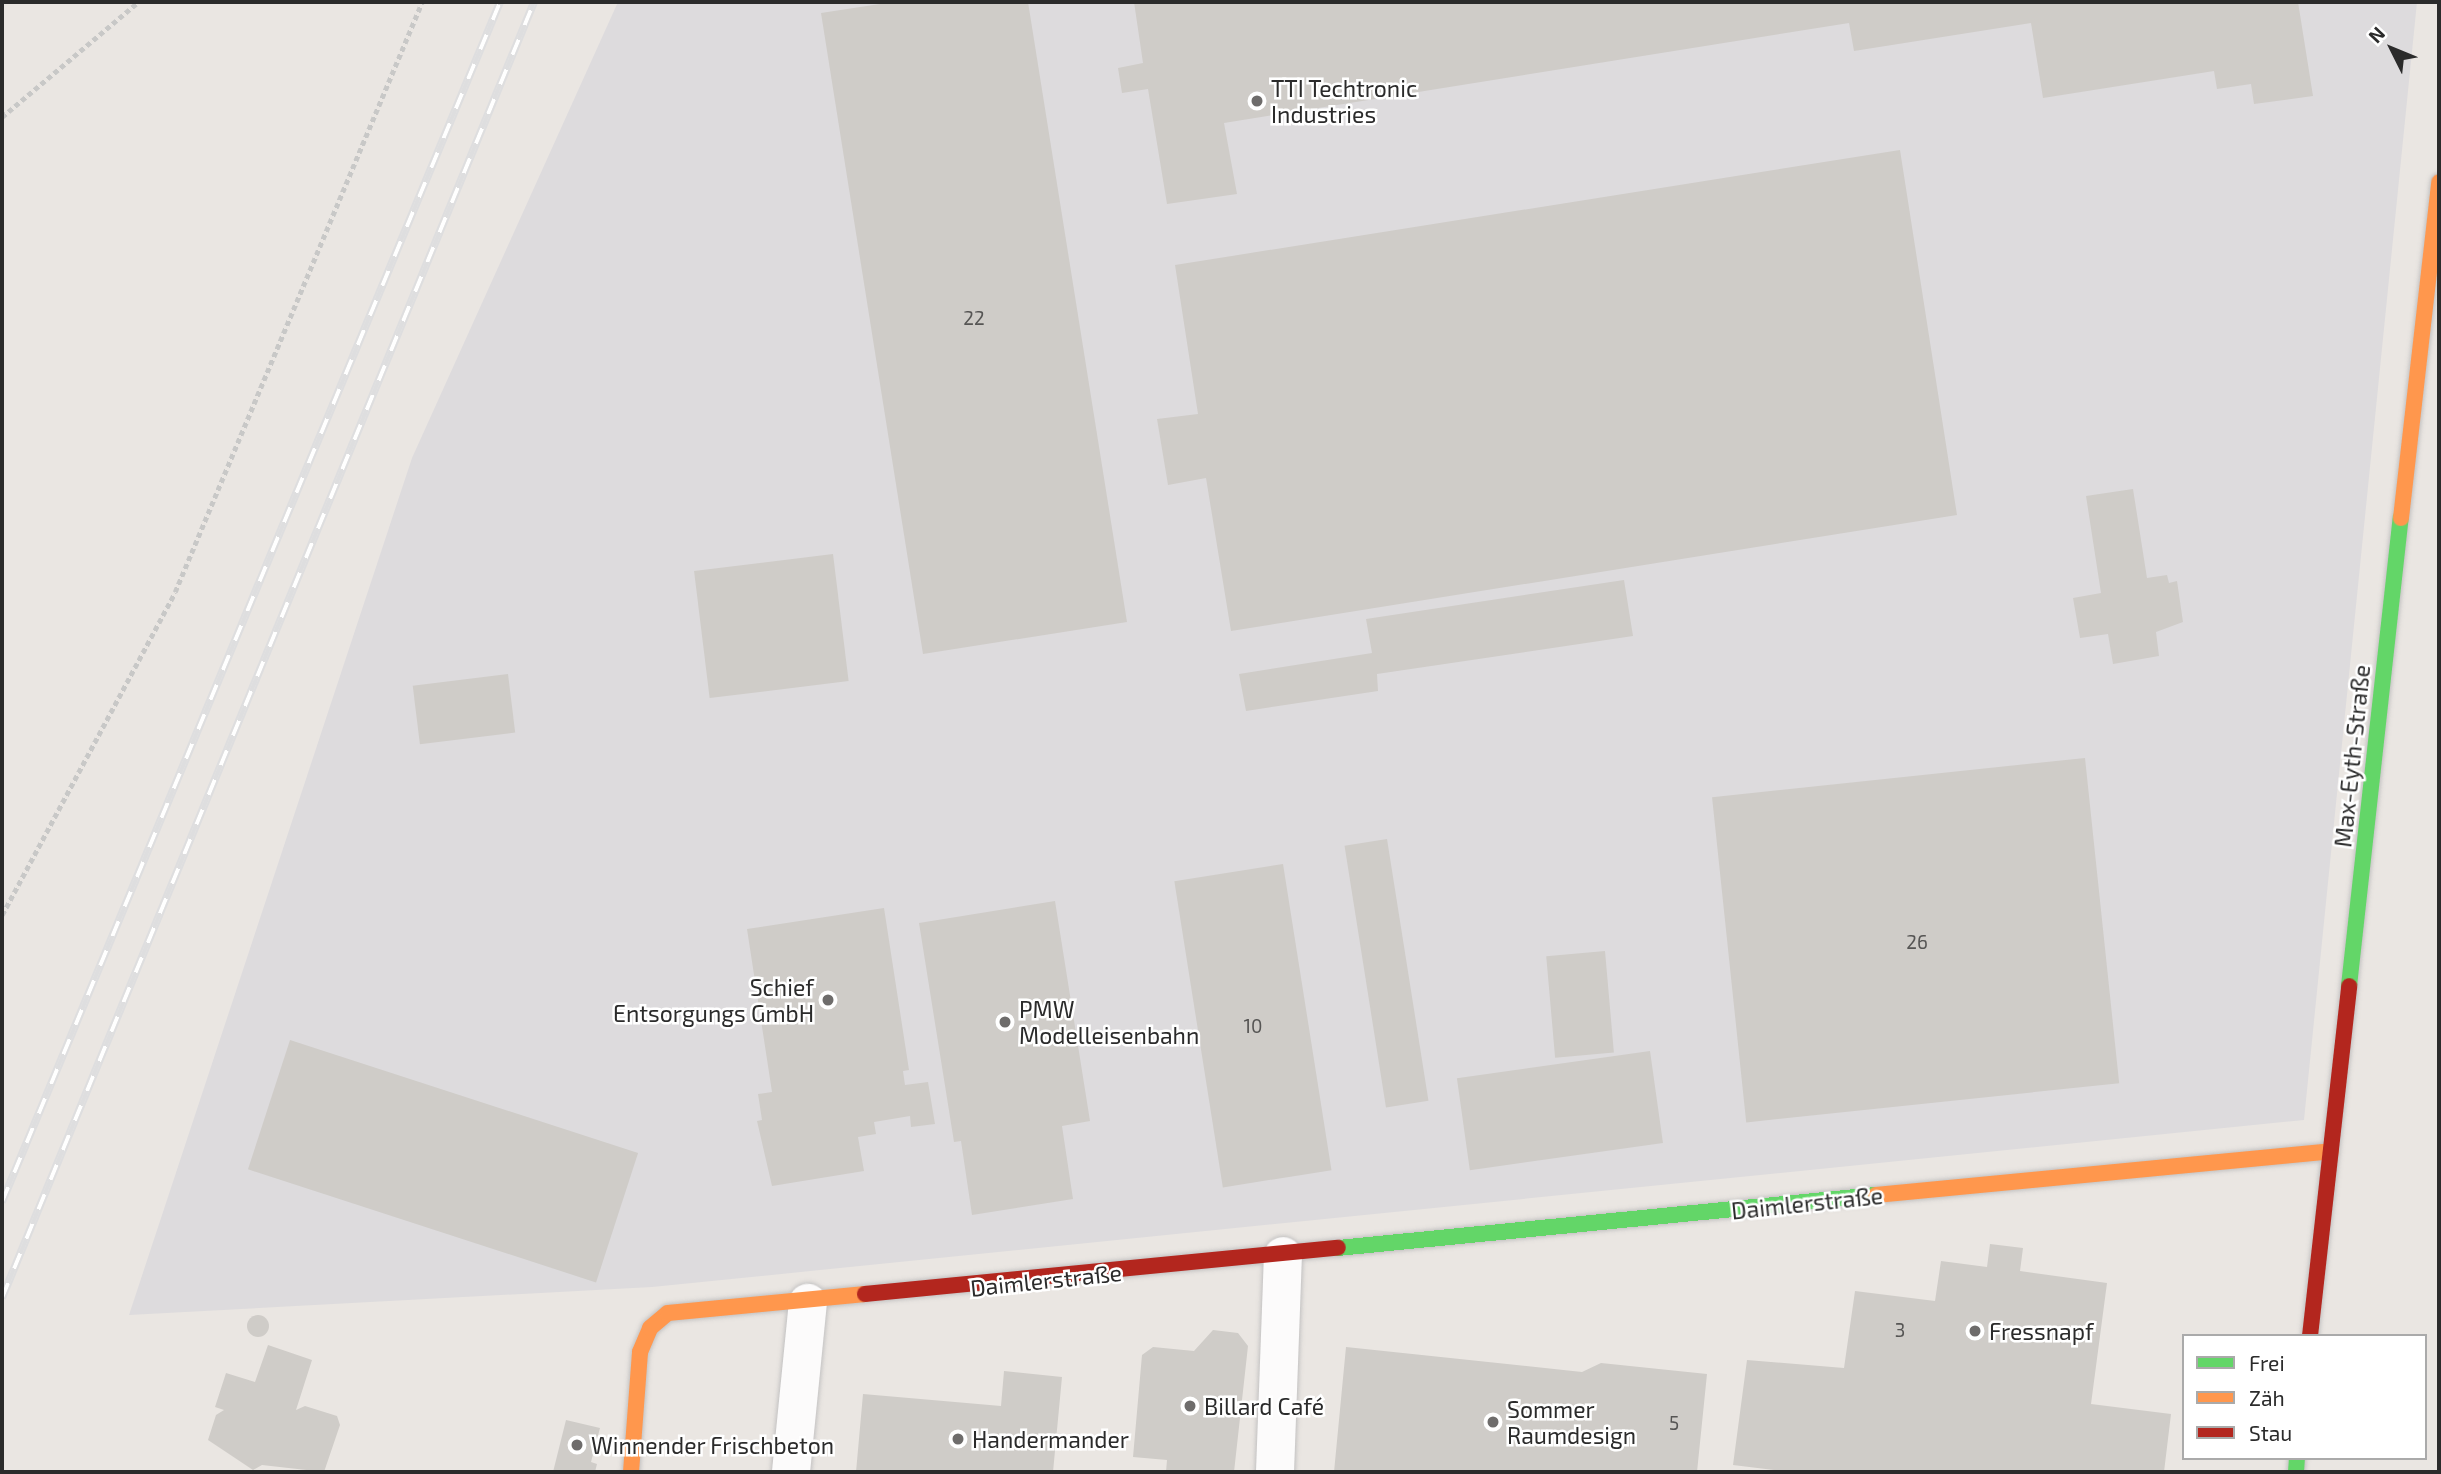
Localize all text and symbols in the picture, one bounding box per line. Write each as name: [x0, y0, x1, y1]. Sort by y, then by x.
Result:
north arrow: [2357, 14, 2427, 84]
text: N: [2363, 21, 2389, 47]
place label: TTI Techtronic Industries: [1271, 74, 1418, 128]
marker: TTI Techtronic Industries: [1249, 93, 1265, 109]
house number: 22: [963, 307, 985, 329]
street label: Max-Eyth-Straße: [2329, 663, 2375, 849]
house number: 26: [1906, 931, 1928, 953]
place label: Schief Entsorgungs GmbH: [613, 973, 814, 1027]
marker: Schief Entsorgungs GmbH: [820, 992, 836, 1008]
place label: PMW Modelleisenbahn: [1019, 995, 1199, 1049]
marker: PMW Modelleisenbahn: [997, 1014, 1013, 1030]
house number: 10: [1243, 1015, 1263, 1037]
street label: Daimlerstraße: [1730, 1181, 1884, 1225]
street label: Daimlerstraße: [969, 1258, 1123, 1302]
place label: Fressnapf: [1989, 1317, 2094, 1345]
house number: 3: [1895, 1319, 1905, 1341]
marker: Fressnapf: [1967, 1323, 1983, 1339]
legend: [2182, 1334, 2427, 1460]
text: Frei: [2249, 1350, 2285, 1375]
text: Zäh: [2249, 1385, 2285, 1410]
place label: Billard Café: [1204, 1392, 1324, 1420]
place label: Sommer Raumdesign: [1507, 1395, 1636, 1449]
marker: Billard Café: [1182, 1398, 1198, 1414]
house number: 5: [1669, 1412, 1679, 1434]
marker: Sommer Raumdesign: [1485, 1414, 1501, 1430]
text: Stau: [2249, 1420, 2292, 1445]
place label: Handermander: [972, 1425, 1129, 1453]
place label: Winnender Frischbeton: [591, 1431, 835, 1459]
marker: Handermander: [950, 1431, 966, 1447]
marker: Winnender Frischbeton: [569, 1437, 585, 1453]

